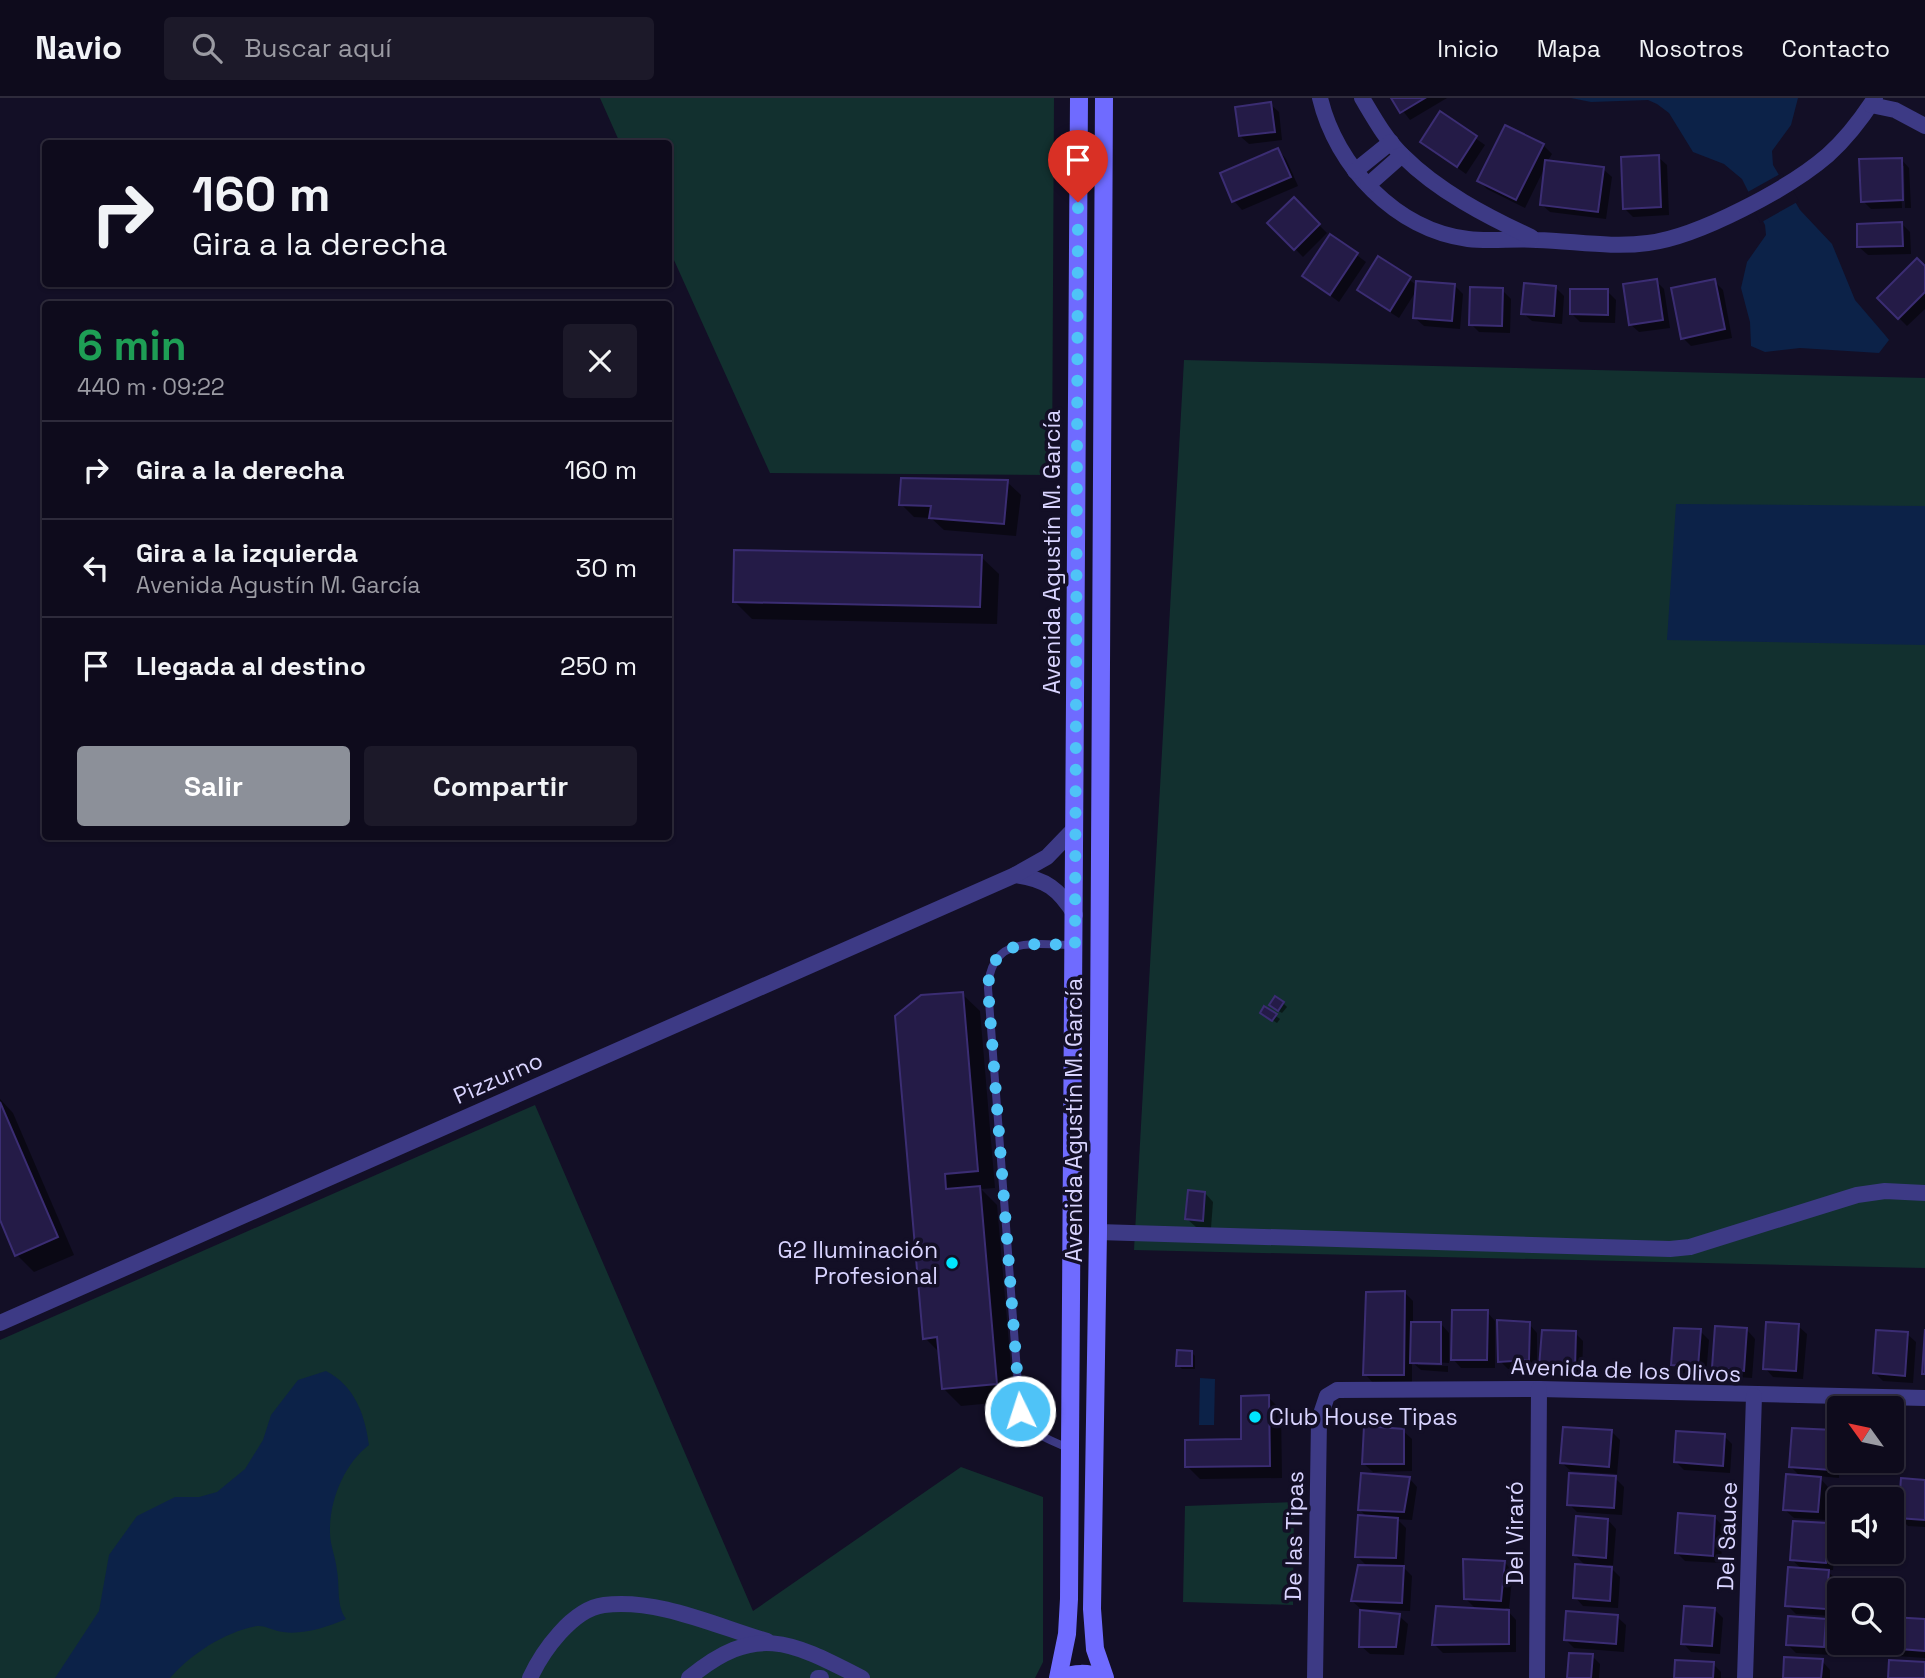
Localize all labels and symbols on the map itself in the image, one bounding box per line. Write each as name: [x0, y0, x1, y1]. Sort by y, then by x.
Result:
pin: [1048, 130, 1108, 202]
street label: Avenida Agustín M. García: [1037, 410, 1067, 694]
street label: Avenida Agustín M. García: [1059, 978, 1089, 1262]
street label: Pizzurno: [449, 1045, 547, 1111]
place label: G2 Iluminación Profesional: [778, 1235, 938, 1291]
marker: G2 Iluminación Profesional: [944, 1255, 960, 1271]
street label: Avenida de los Olivos: [1510, 1351, 1742, 1389]
position arrow: [983, 1374, 1057, 1448]
north arrow: [1827, 1396, 1904, 1474]
place label: Club House Tipas: [1269, 1402, 1458, 1432]
marker: Club House Tipas: [1247, 1409, 1263, 1425]
street label: De las Tipas: [1278, 1471, 1310, 1601]
street label: Del Viraró: [1500, 1481, 1530, 1585]
street label: Del Sauce: [1710, 1481, 1744, 1591]

